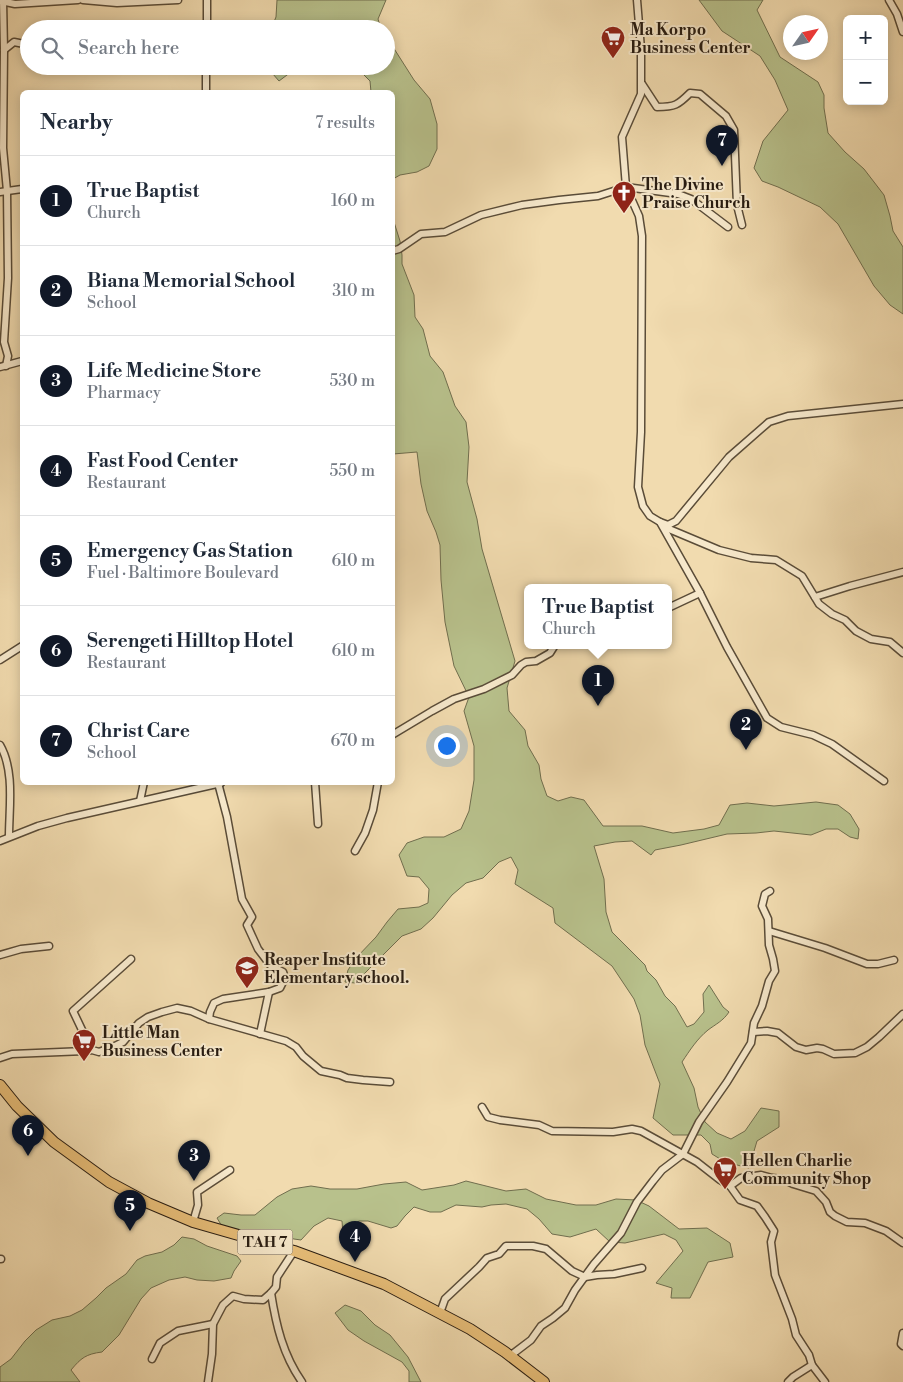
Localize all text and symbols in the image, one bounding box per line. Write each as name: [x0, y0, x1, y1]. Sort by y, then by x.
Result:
north arrow: [783, 15, 828, 60]
map controls: [843, 15, 888, 105]
button: +: [843, 15, 888, 60]
search box: [20, 20, 395, 75]
place label: Ma Korpo Business Center: [630, 20, 751, 58]
supermarket icon: Ma Korpo Business Center: [600, 25, 626, 59]
icon: search: [38, 34, 66, 62]
text: Search here: [78, 36, 179, 60]
button: −: [843, 60, 888, 105]
text: Nearby: [40, 110, 113, 136]
text: 7 results: [315, 113, 375, 133]
pin: 7: [706, 125, 738, 166]
place label: The Divine Praise Church: [642, 175, 750, 213]
text: True Baptist: [87, 179, 199, 203]
church icon: The Divine Praise Church: [611, 180, 637, 214]
text: 1: [52, 191, 60, 211]
text: 160 m: [331, 191, 375, 211]
text: Church: [87, 203, 141, 223]
text: Biana Memorial School: [87, 269, 295, 293]
text: 2: [51, 281, 61, 301]
text: 310 m: [332, 281, 375, 301]
text: School: [87, 293, 136, 313]
text: Life Medicine Store: [87, 359, 261, 383]
text: 3: [51, 371, 61, 391]
text: 530 m: [329, 371, 375, 391]
text: Pharmacy: [87, 383, 161, 403]
text: Fast Food Center: [87, 449, 238, 473]
text: 4: [51, 461, 61, 481]
text: 550 m: [329, 461, 375, 481]
text: Restaurant: [87, 473, 166, 493]
text: Emergency Gas Station: [87, 539, 293, 563]
text: 5: [51, 551, 61, 571]
text: 610 m: [331, 551, 375, 571]
text: Fuel · Baltimore Boulevard: [87, 563, 279, 583]
popup: [524, 584, 672, 649]
text: True Baptist: [542, 595, 654, 619]
text: Church: [542, 619, 596, 639]
text: Serengeti Hilltop Hotel: [87, 629, 293, 653]
text: 6: [51, 641, 61, 661]
text: 610 m: [331, 641, 375, 661]
text: Restaurant: [87, 653, 166, 673]
pin: 1: [582, 665, 614, 706]
pin: 2: [730, 709, 762, 750]
text: Christ Care: [87, 719, 190, 743]
text: 7: [51, 731, 61, 751]
text: 670 m: [331, 731, 375, 751]
your location: [434, 733, 460, 759]
text: School: [87, 743, 136, 763]
place label: Reaper Institute Elementary school.: [264, 950, 409, 988]
school or university icon: Reaper Institute Elementary school.: [234, 955, 260, 989]
place label: Little Man Business Center: [102, 1023, 223, 1061]
supermarket icon: Little Man Business Center: [71, 1028, 97, 1062]
pin: 6: [12, 1115, 44, 1156]
pin: 3: [178, 1140, 210, 1181]
place label: Hellen Charlie Community Shop: [742, 1151, 872, 1189]
supermarket icon: Hellen Charlie Community Shop: [712, 1156, 738, 1190]
pin: 5: [114, 1190, 146, 1231]
pin: 4: [339, 1221, 371, 1262]
road number: TAH 7: [238, 1230, 292, 1254]

